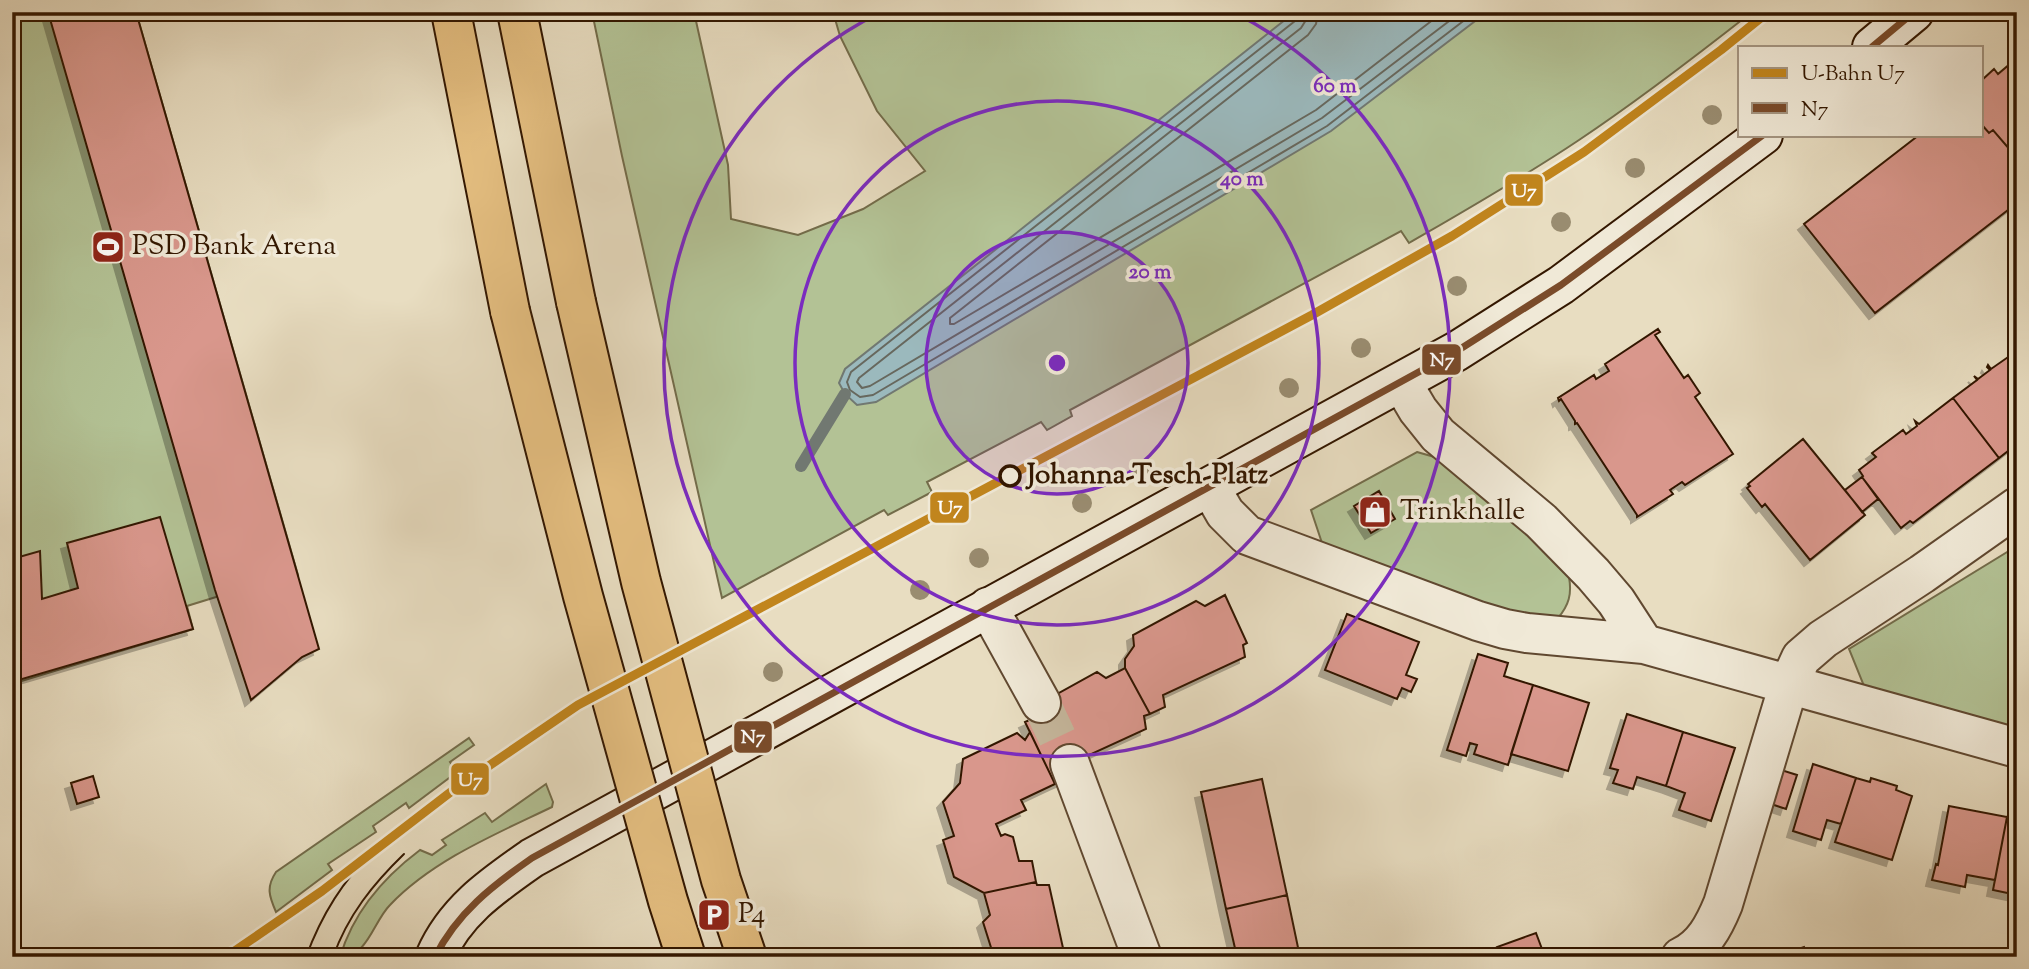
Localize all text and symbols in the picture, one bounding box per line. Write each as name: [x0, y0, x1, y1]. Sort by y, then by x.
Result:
legend: [1738, 46, 1983, 136]
text: U-Bahn U7: [1801, 60, 1905, 90]
text: 60 m: [1313, 72, 1357, 102]
text: N7: [1801, 96, 1829, 126]
text: 40 m: [1219, 165, 1264, 195]
line badge: U7: [1504, 173, 1544, 207]
text: U7: [1511, 179, 1537, 206]
place label: PSD Bank Arena: [132, 227, 336, 267]
sports icon: PSD Bank Arena: [89, 228, 127, 266]
text: 20 m: [1129, 258, 1172, 288]
line badge: N7: [1421, 343, 1462, 376]
text: N7: [1430, 348, 1455, 375]
centre of rings: [1045, 351, 1069, 375]
place label: Johanna-Tesch-Platz: [1025, 456, 1269, 496]
marker: Johanna-Tesch-Platz: [999, 465, 1021, 487]
line badge: U7: [929, 491, 970, 524]
place label: Trinkhalle: [1400, 492, 1525, 532]
shop icon: Trinkhalle: [1356, 493, 1394, 531]
text: U7: [937, 496, 963, 523]
line badge: N7: [733, 720, 773, 754]
text: N7: [741, 725, 766, 752]
line badge: U7: [450, 762, 490, 796]
text: U7: [457, 768, 483, 795]
place label: P4: [738, 895, 765, 935]
parking icon: P4: [695, 896, 733, 934]

